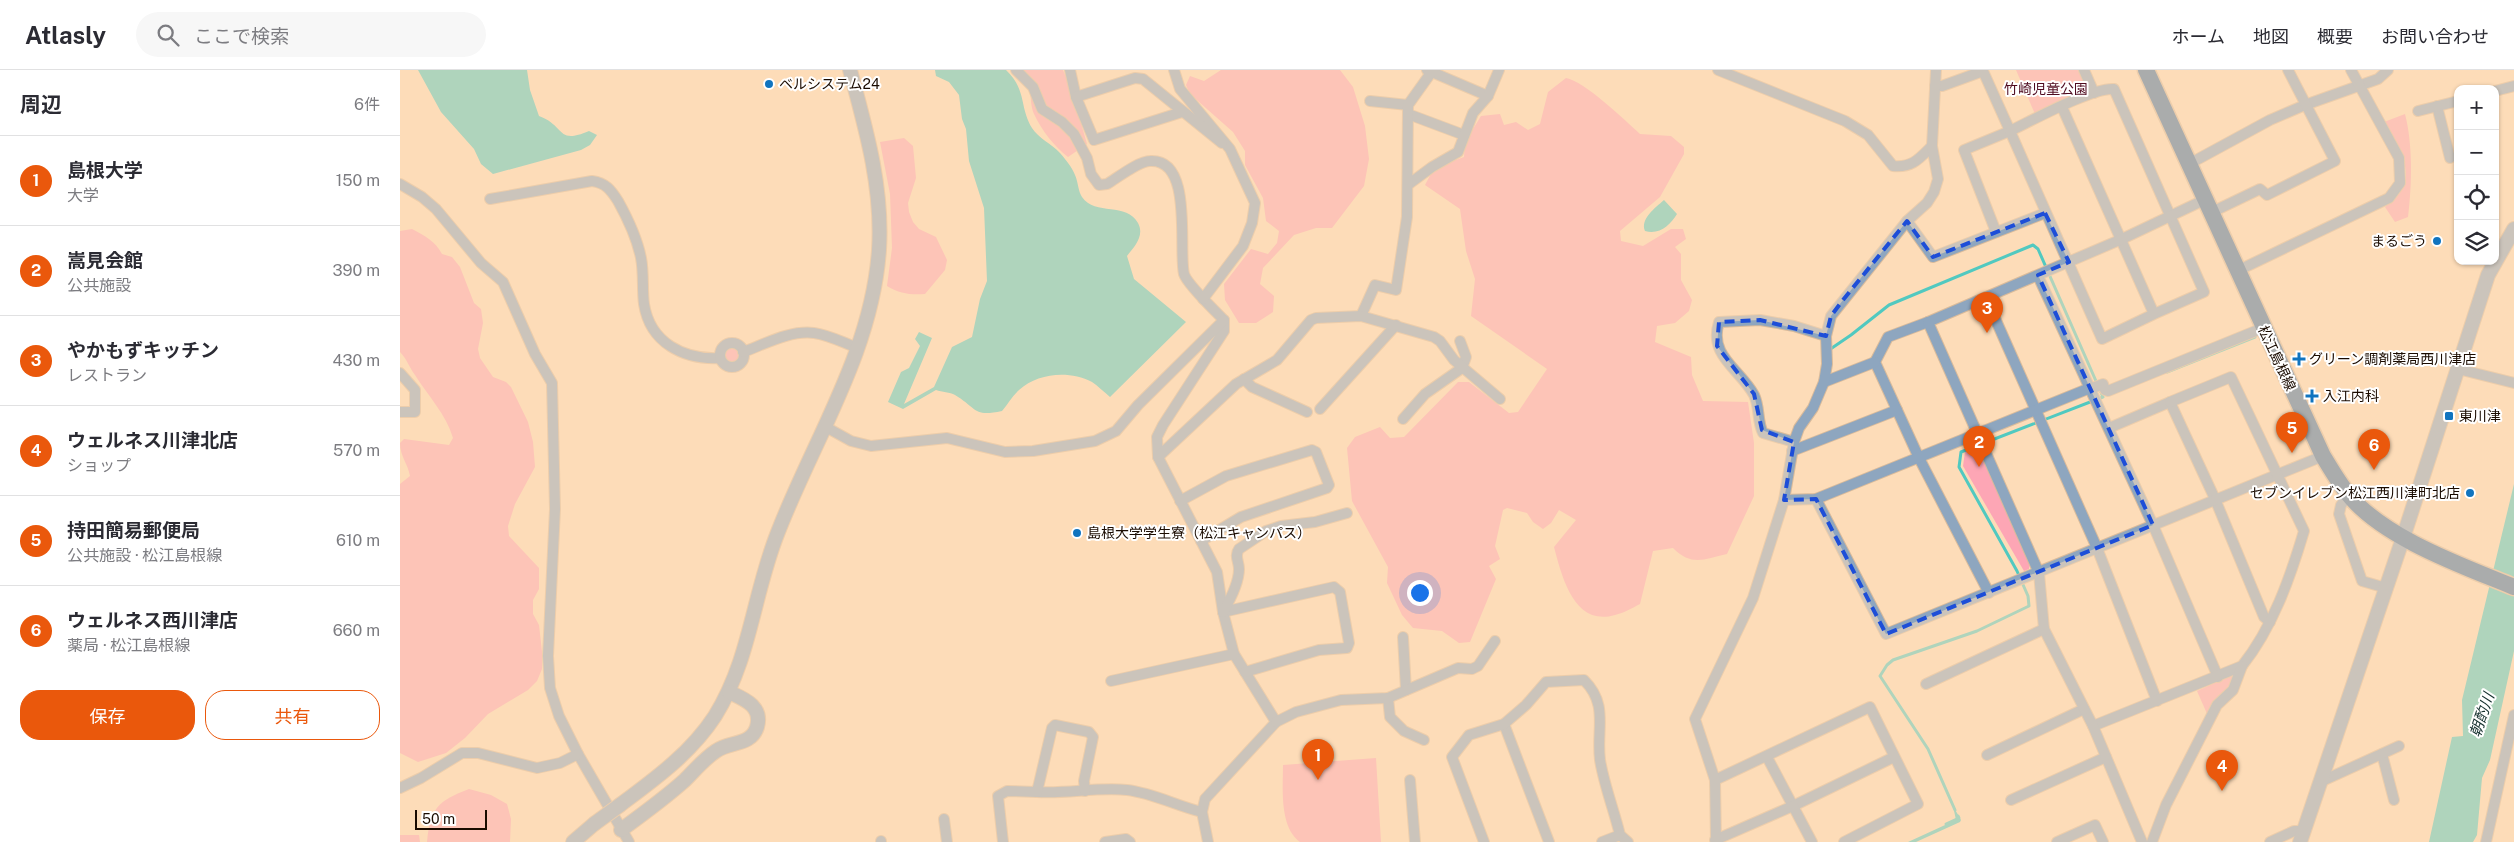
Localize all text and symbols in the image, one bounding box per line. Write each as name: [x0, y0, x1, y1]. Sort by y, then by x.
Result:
search box: [136, 12, 486, 57]
text: Atlasly: [25, 21, 106, 49]
icon: search: [154, 21, 182, 49]
text: ここで検索: [194, 25, 289, 47]
text: ホーム: [2172, 26, 2225, 47]
text: 地図: [2253, 26, 2289, 47]
text: 概要: [2317, 26, 2353, 47]
text: お問い合わせ: [2381, 26, 2489, 47]
place label: ベルシステム24: [779, 76, 880, 92]
marker: ベルシステム24: [763, 78, 775, 90]
park label: 竹崎児童公園: [2004, 81, 2088, 97]
map controls: [2454, 85, 2499, 265]
button: +: [2454, 85, 2499, 130]
text: 周辺: [20, 92, 62, 117]
text: 6件: [354, 95, 380, 114]
button: −: [2454, 130, 2499, 175]
text: 島根大学: [67, 159, 143, 181]
text: 1: [33, 171, 39, 190]
text: 150 m: [336, 171, 380, 190]
button: locate: [2454, 175, 2499, 220]
text: 大学: [67, 186, 99, 205]
button: layers: [2454, 220, 2499, 265]
place label: まるごう: [2371, 233, 2427, 249]
marker: まるごう: [2431, 235, 2443, 247]
text: 嵩見会館: [67, 249, 143, 271]
text: 2: [31, 261, 41, 280]
text: 390 m: [333, 261, 380, 280]
text: 公共施設: [67, 276, 131, 295]
pin: 3: [1971, 292, 2003, 333]
street label: 松江島根線: [2255, 323, 2299, 393]
text: やかもずキッチン: [67, 339, 219, 361]
text: 3: [31, 351, 41, 370]
text: 430 m: [332, 351, 380, 370]
place label: グリーン調剤薬局西川津店: [2309, 351, 2476, 367]
marker: グリーン調剤薬局西川津店: [2293, 353, 2305, 365]
text: レストラン: [67, 366, 147, 385]
place label: 入江内科: [2323, 388, 2379, 404]
marker: 入江内科: [2305, 389, 2319, 403]
place label: 東川津: [2459, 408, 2501, 424]
marker: 東川津: [2443, 410, 2455, 422]
pin: 5: [2276, 412, 2308, 453]
pin: 2: [1963, 426, 1995, 467]
text: ウェルネス川津北店: [67, 429, 238, 451]
pin: 6: [2358, 429, 2390, 470]
text: 4: [31, 441, 41, 460]
text: 570 m: [333, 441, 380, 460]
text: ショップ: [67, 456, 131, 475]
place label: セブンイレブン松江西川津町北店: [2250, 485, 2460, 501]
marker: セブンイレブン松江西川津町北店: [2464, 487, 2476, 499]
text: 持田簡易郵便局: [67, 519, 200, 541]
place label: 島根大学学生寮（松江キャンパス）: [1087, 525, 1311, 541]
marker: 島根大学学生寮（松江キャンパス）: [1071, 527, 1083, 539]
text: 5: [31, 531, 41, 550]
text: 610 m: [336, 531, 380, 550]
text: 公共施設 · 松江島根線: [67, 546, 222, 565]
your location: [1407, 580, 1433, 606]
text: ウェルネス西川津店: [67, 609, 238, 631]
text: 6: [31, 621, 41, 640]
text: 660 m: [333, 621, 380, 640]
text: 薬局 · 松江島根線: [67, 636, 190, 655]
water label: 朝酌川: [2466, 689, 2498, 739]
button: 保存: [20, 690, 195, 740]
button: 共有: [205, 690, 380, 740]
pin: 1: [1302, 739, 1334, 780]
pin: 4: [2206, 750, 2238, 791]
scale bar: [415, 807, 488, 830]
text: 50 m: [422, 811, 455, 827]

